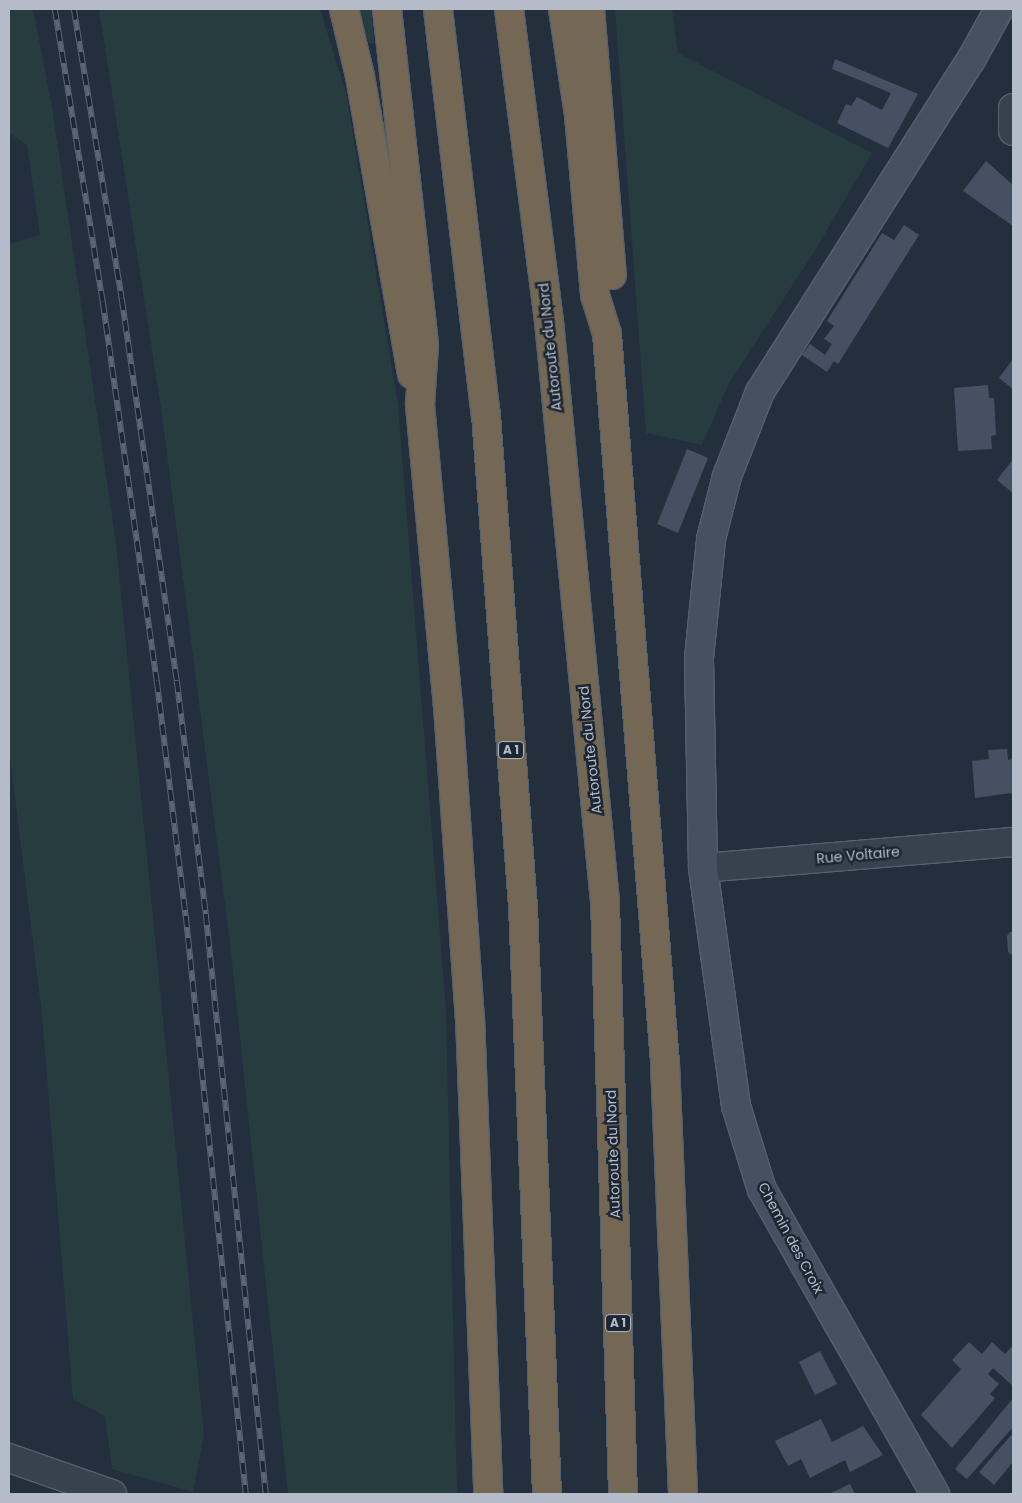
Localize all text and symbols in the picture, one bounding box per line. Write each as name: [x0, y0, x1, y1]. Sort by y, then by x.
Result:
street label: Autoroute du Nord: [535, 282, 565, 412]
street label: Autoroute du Nord: [575, 685, 605, 815]
road number: A 1: [497, 740, 525, 760]
street label: Rue Voltaire: [816, 843, 900, 867]
street label: Autoroute du Nord: [602, 1089, 624, 1219]
street label: Chemin des Croix: [755, 1180, 827, 1296]
road number: A 1: [604, 1314, 632, 1332]

